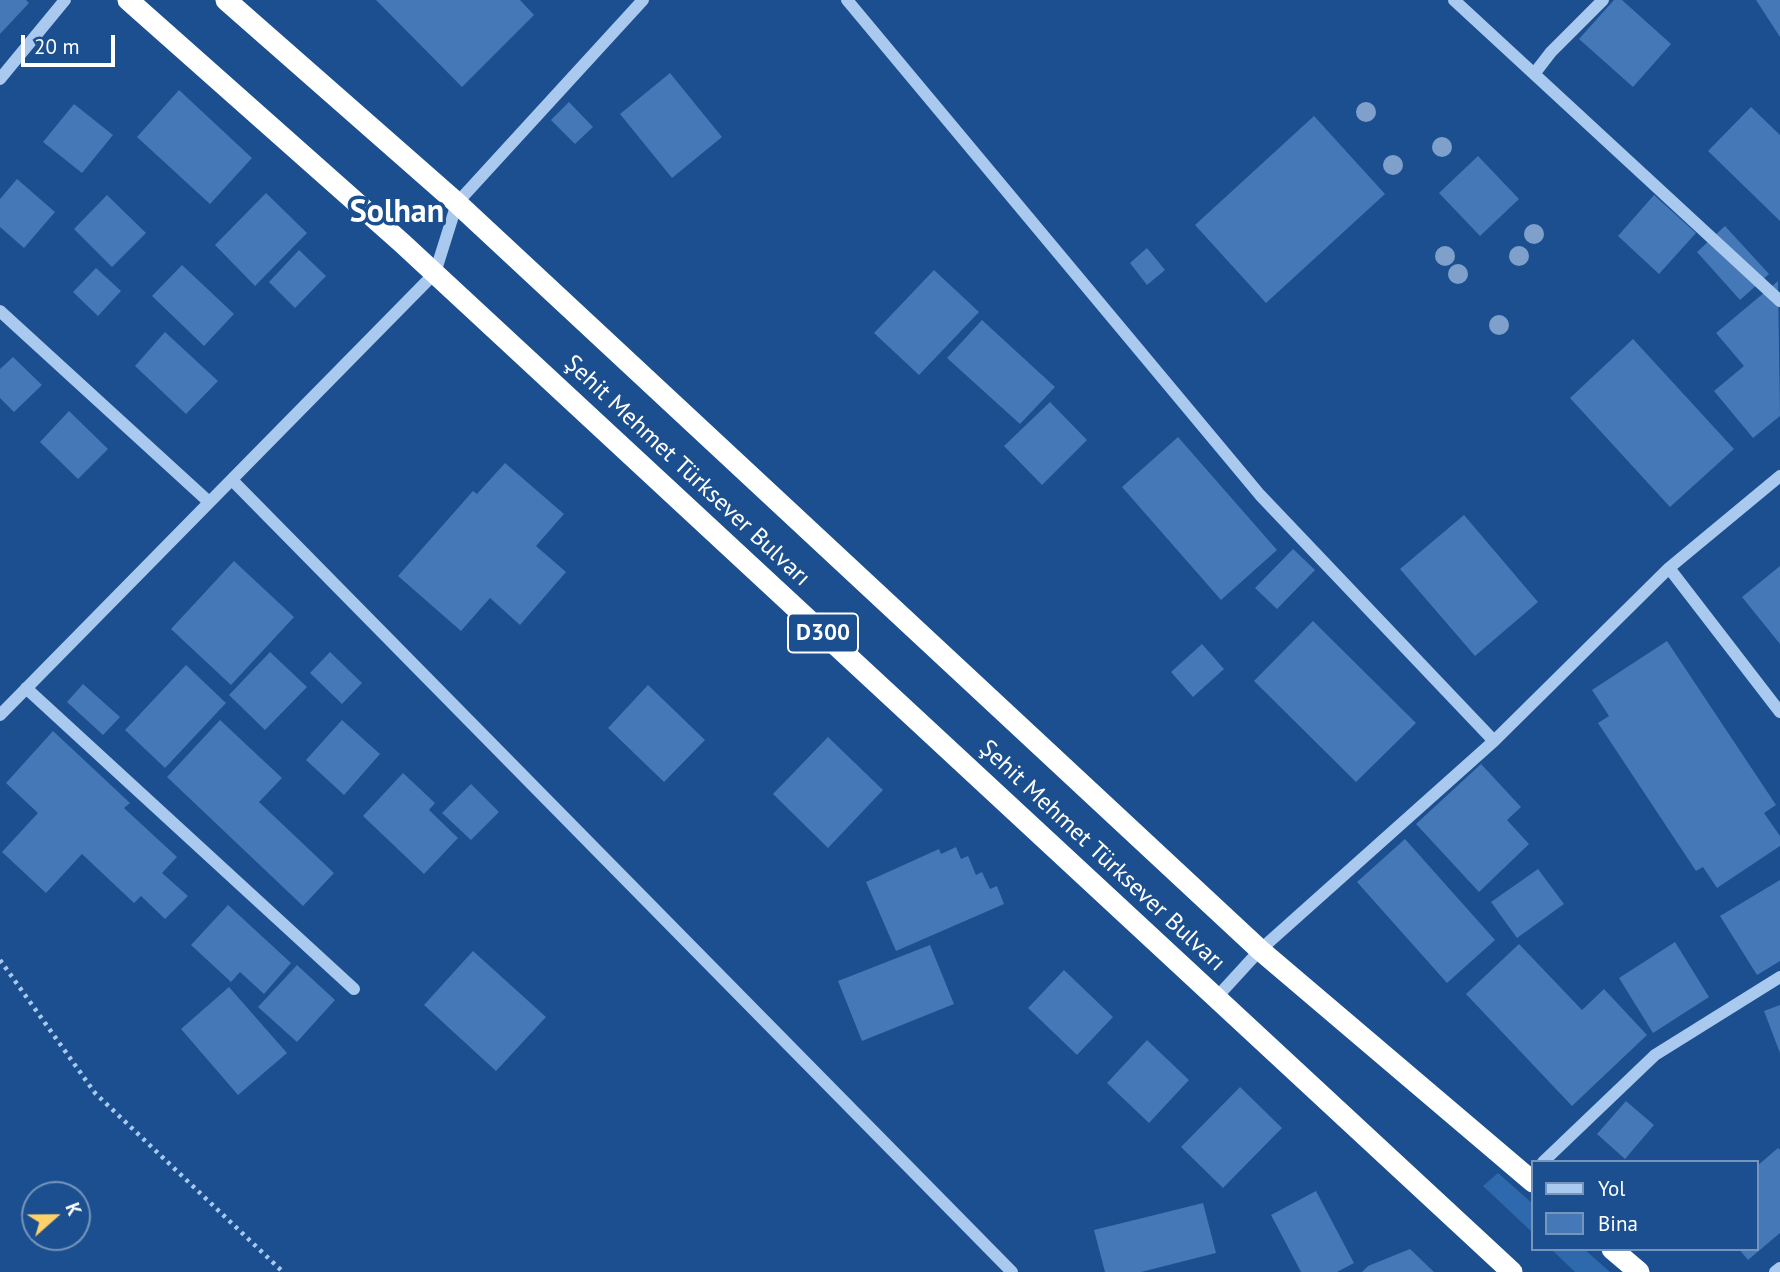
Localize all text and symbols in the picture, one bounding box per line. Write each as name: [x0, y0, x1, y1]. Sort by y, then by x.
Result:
scale bar: [24, 21, 119, 65]
text: 20 m: [34, 33, 80, 60]
district label: Solhan: [350, 194, 444, 232]
street label: Şehit Mehmet Türksever Bulvarı: [558, 349, 816, 593]
road number: D300: [788, 614, 858, 652]
street label: Şehit Mehmet Türksever Bulvarı: [973, 734, 1231, 978]
legend: [1532, 1160, 1759, 1251]
text: Yol: [1598, 1175, 1625, 1202]
north arrow: [21, 1181, 91, 1251]
text: K: [60, 1199, 87, 1219]
text: Bina: [1598, 1210, 1638, 1237]

